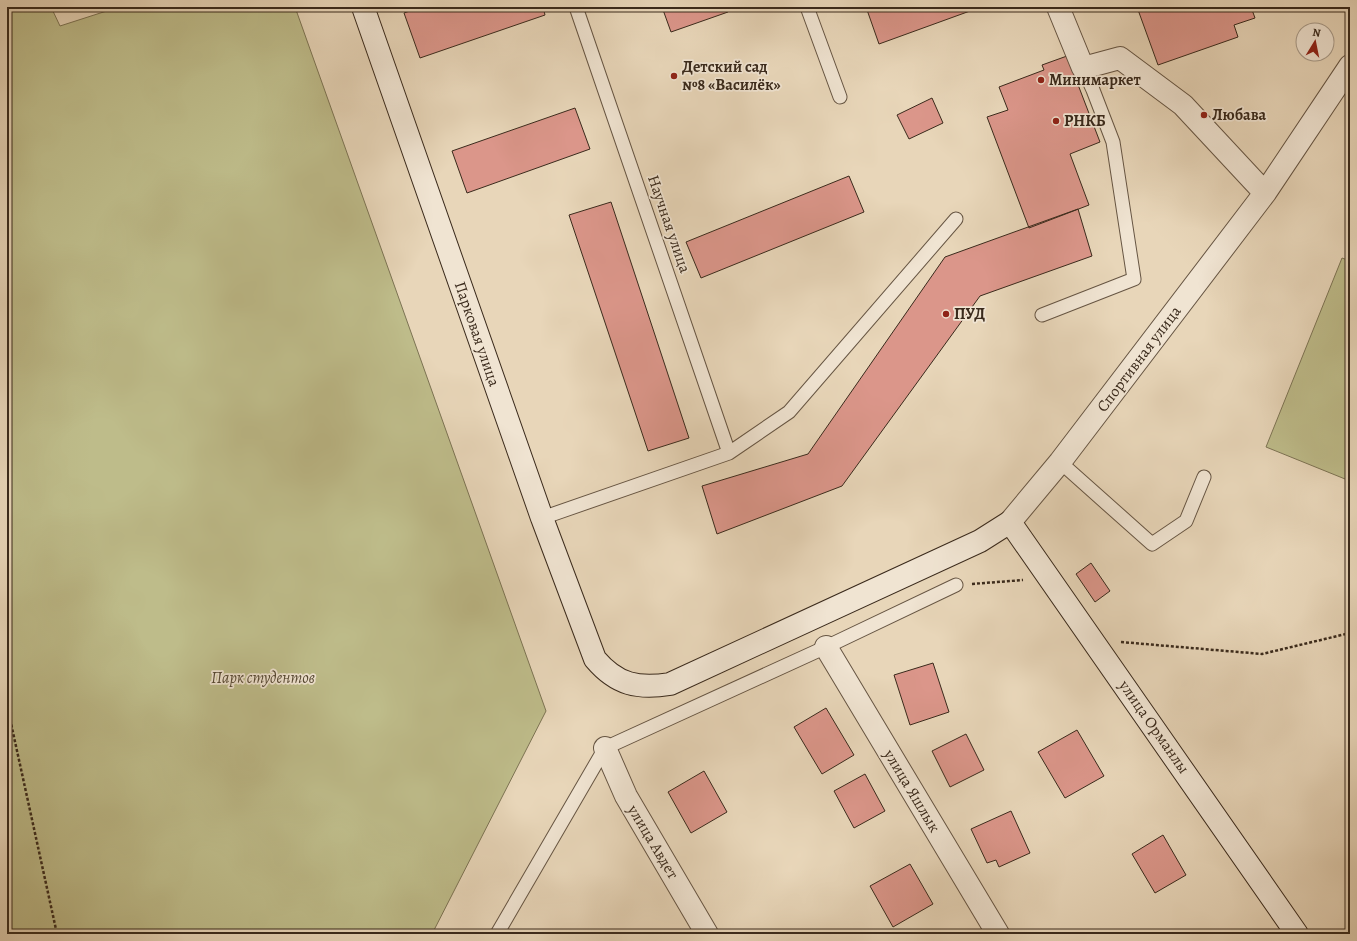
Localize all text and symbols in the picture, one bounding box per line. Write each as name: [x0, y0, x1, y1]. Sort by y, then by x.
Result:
north arrow: [1295, 22, 1335, 62]
text: N: [1311, 25, 1322, 41]
place label: Детский сад №8 «Василёк»: [682, 56, 781, 96]
place label: Минимаркет: [1049, 69, 1141, 91]
marker: Детский сад №8 «Василёк»: [669, 71, 679, 81]
marker: Минимаркет: [1036, 75, 1046, 85]
place label: Любава: [1212, 104, 1267, 126]
place label: РНКБ: [1064, 110, 1106, 132]
marker: Любава: [1199, 110, 1209, 120]
marker: РНКБ: [1051, 116, 1061, 126]
street label: Научная улица: [642, 172, 696, 276]
street label: Парковая улица: [449, 279, 505, 390]
street label: Спортивная улица: [1092, 301, 1187, 417]
place label: ПУД: [954, 303, 985, 325]
marker: ПУД: [941, 309, 951, 319]
park label: Парк студентов: [211, 667, 315, 689]
street label: улица Орманлы: [1113, 675, 1194, 778]
street label: улица Яшлык: [878, 744, 946, 837]
street label: улица Авдет: [622, 800, 684, 883]

